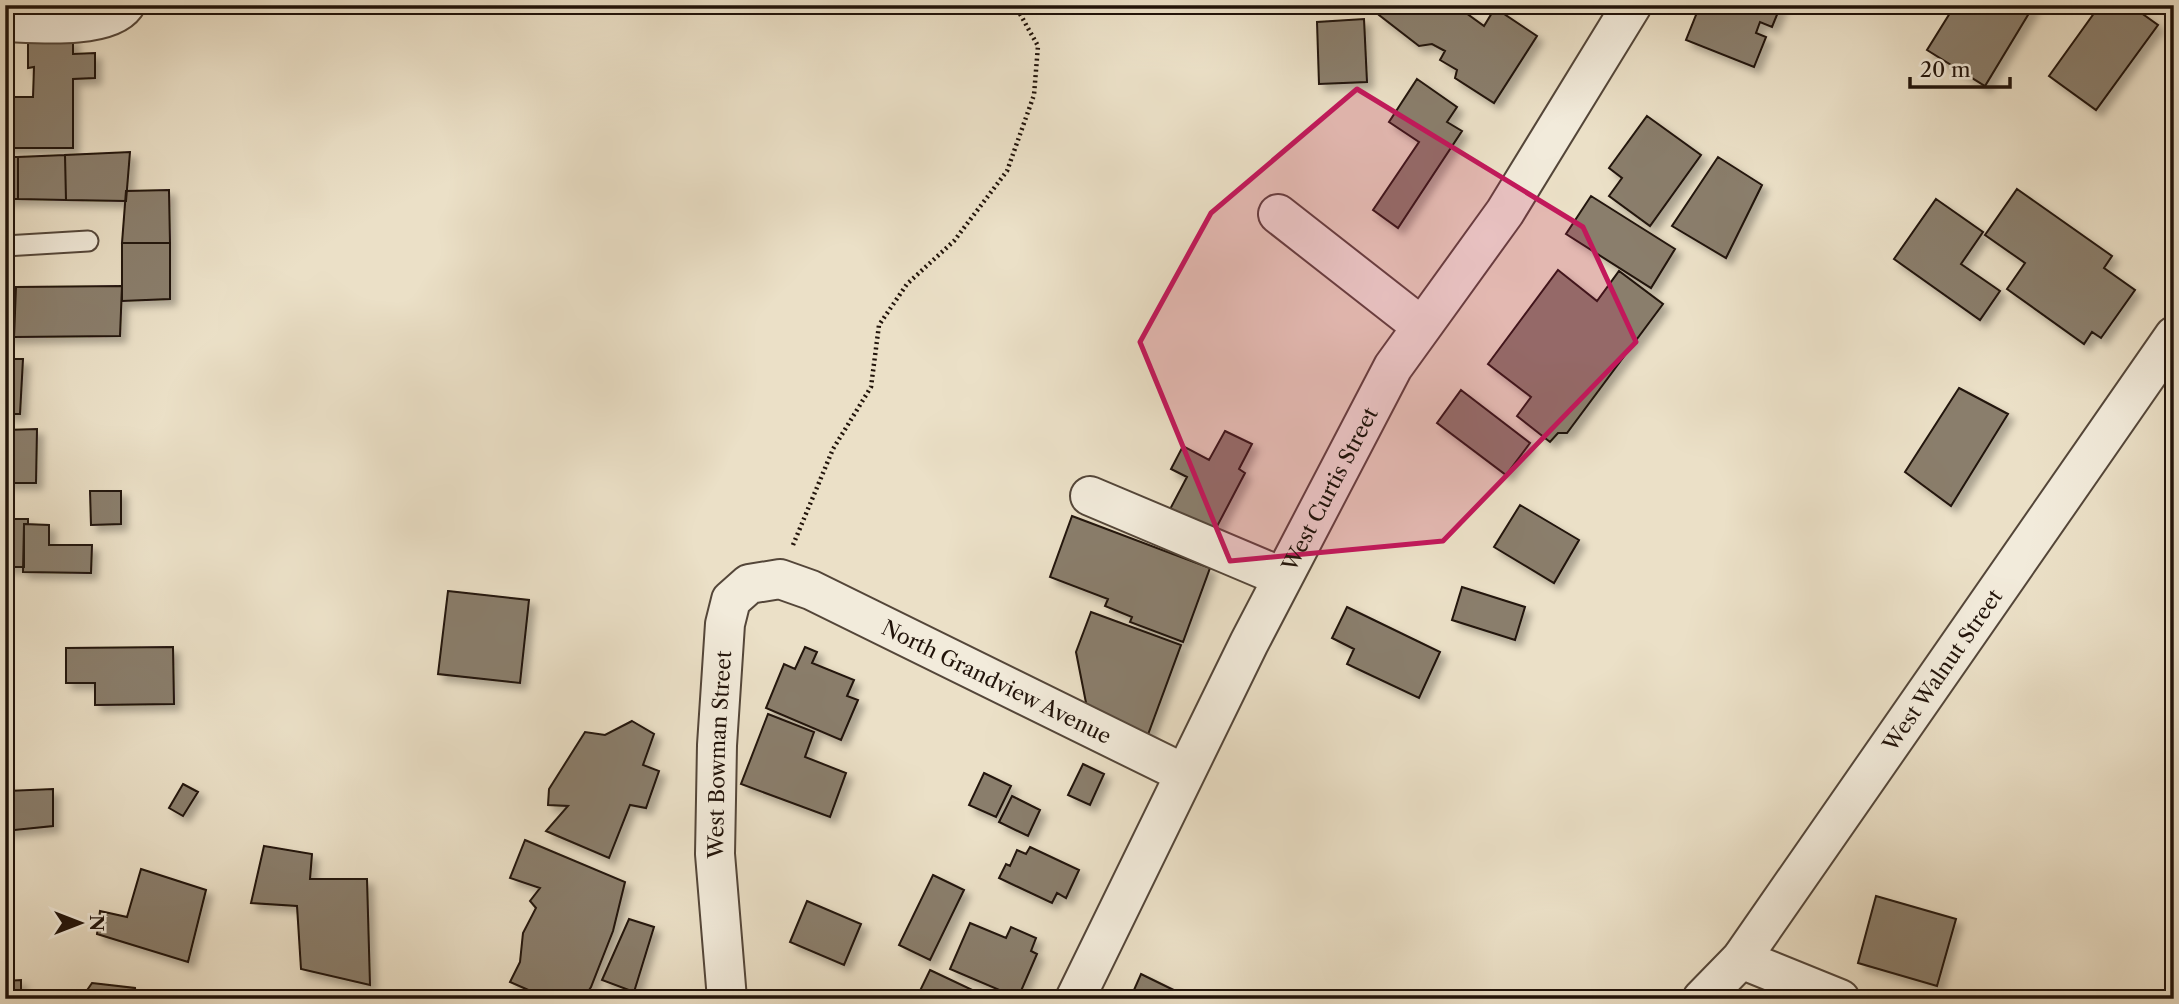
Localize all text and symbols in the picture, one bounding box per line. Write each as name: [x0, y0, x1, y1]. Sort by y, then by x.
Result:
scale bar: [1910, 46, 2009, 90]
text: 20 m: [1920, 57, 1971, 82]
street label: West Curtis Street: [1276, 402, 1383, 576]
street label: West Walnut Street: [1877, 584, 2007, 756]
street label: North Grandview Avenue: [878, 614, 1116, 748]
street label: West Bowman Street: [702, 649, 736, 860]
north arrow: [46, 888, 116, 958]
text: N: [85, 915, 108, 931]

